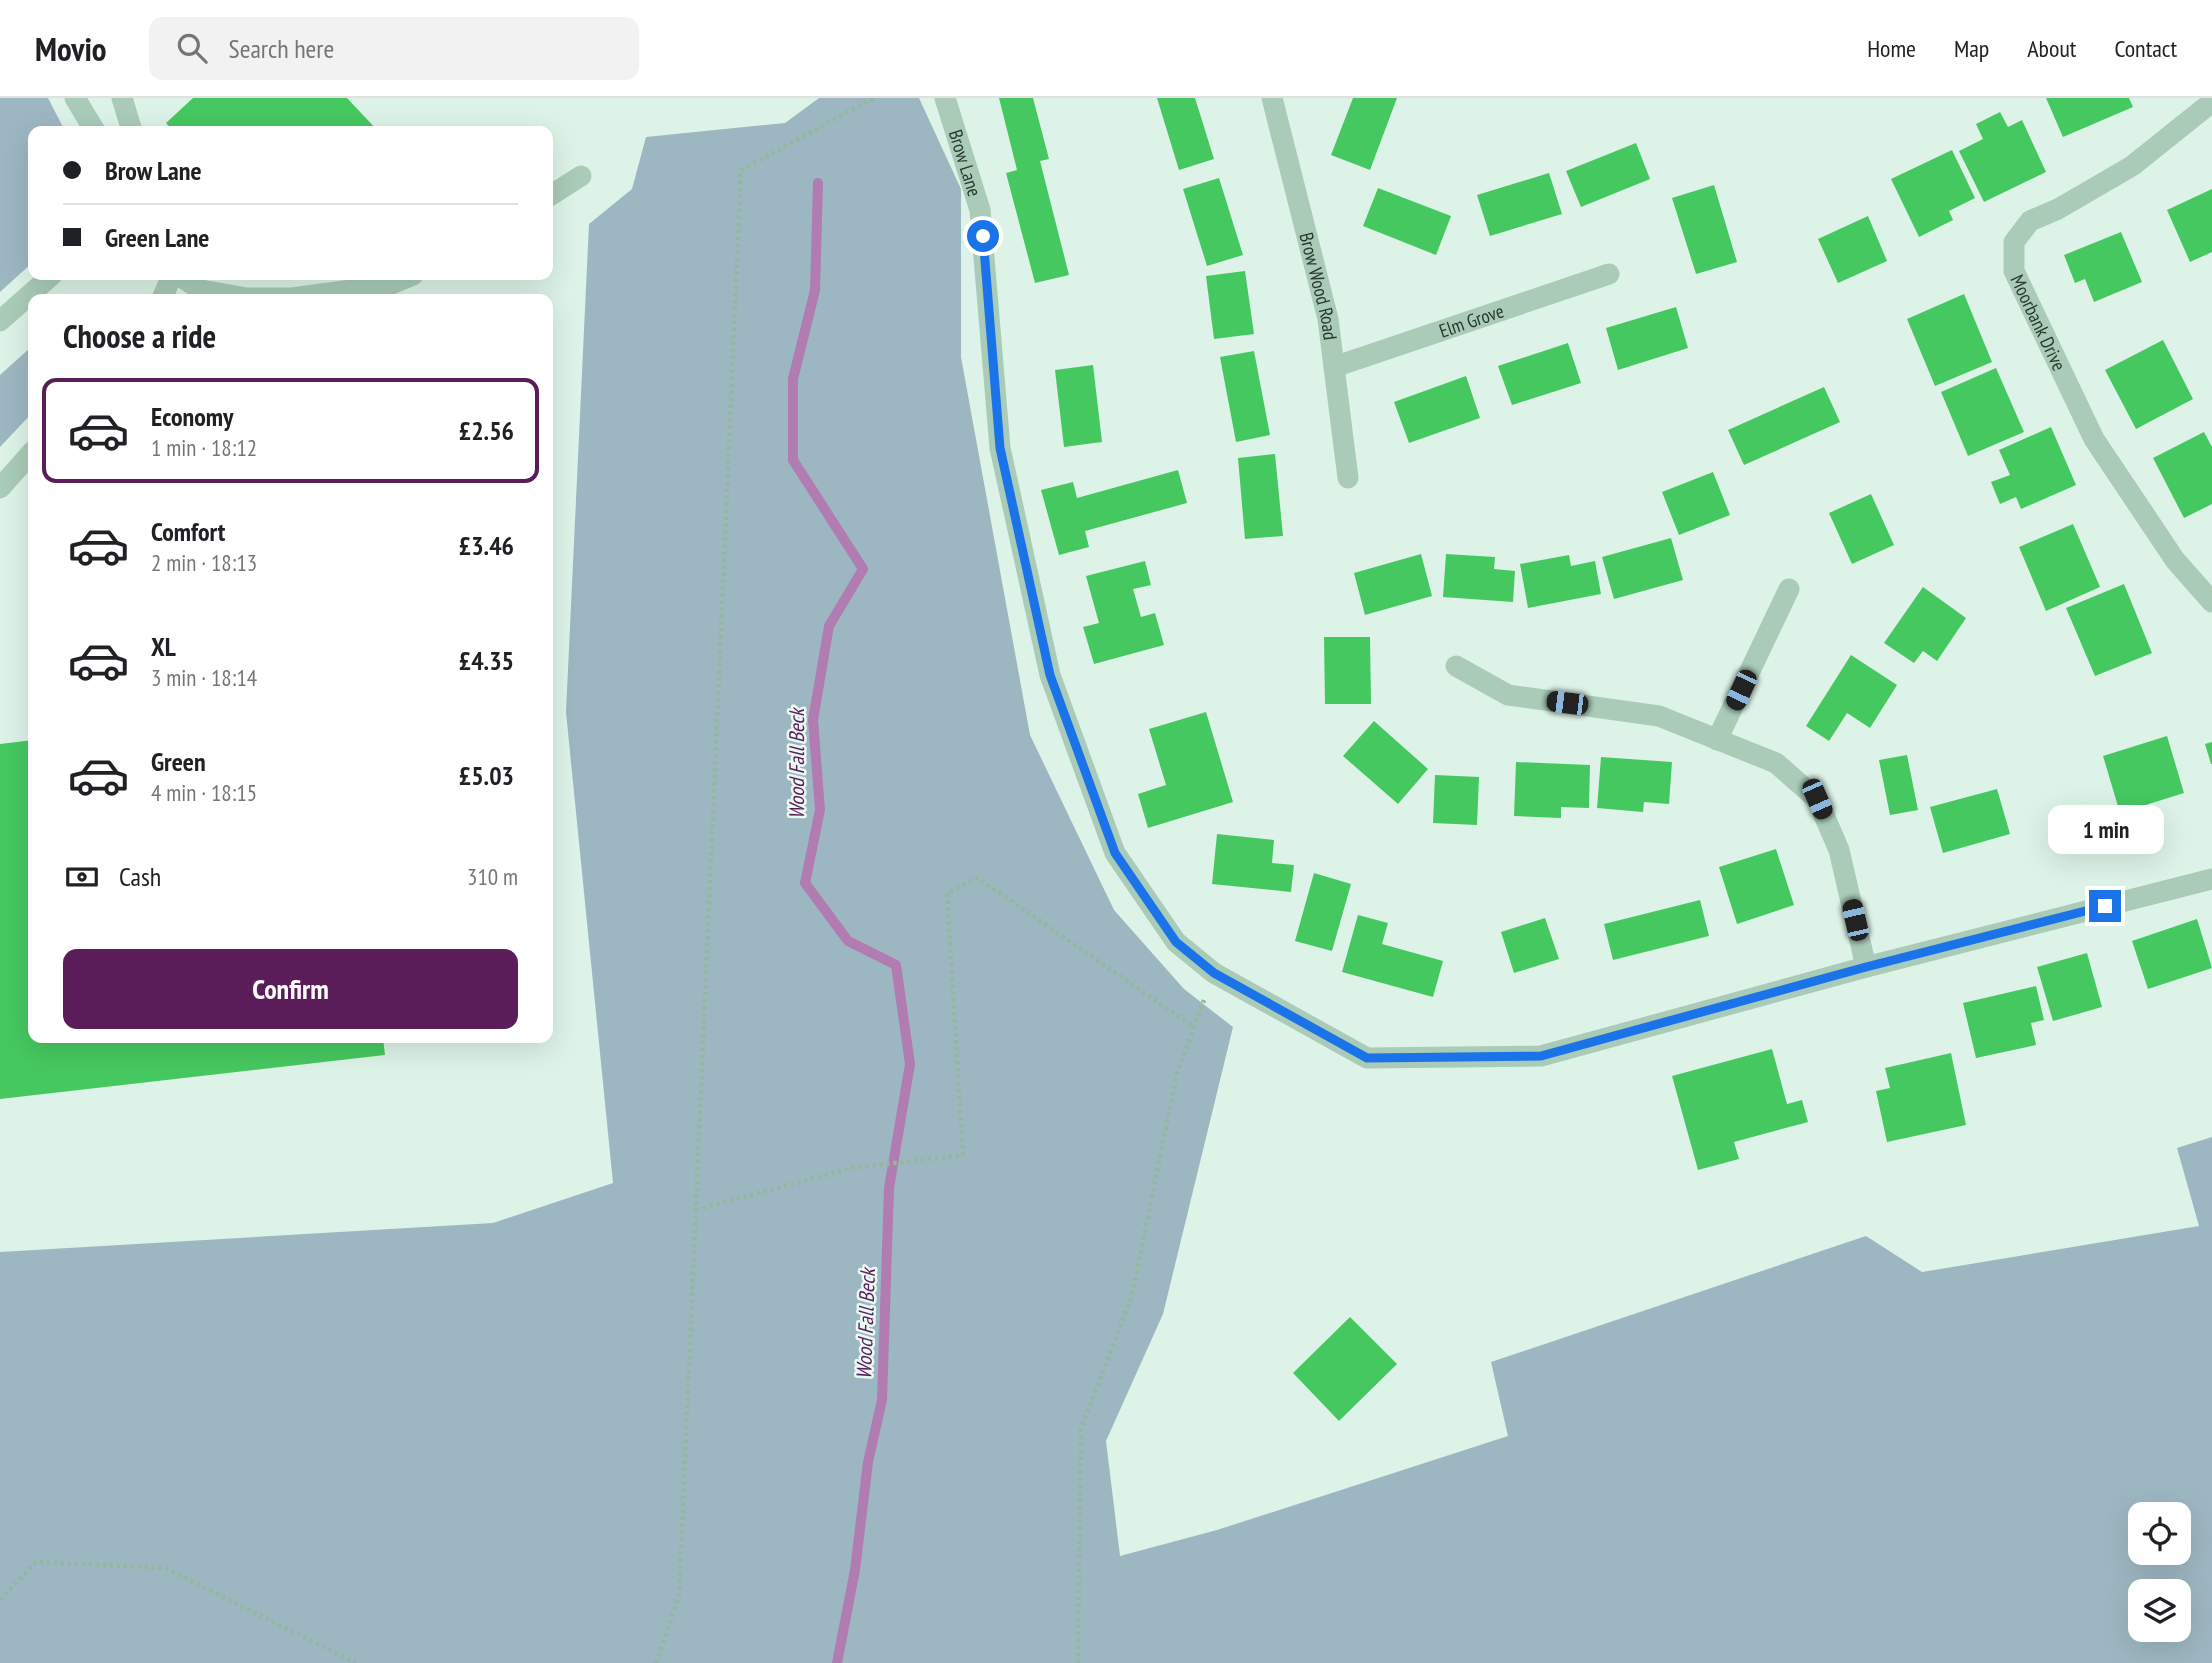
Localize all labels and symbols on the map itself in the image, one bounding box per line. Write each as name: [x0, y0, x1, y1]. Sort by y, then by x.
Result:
street label: Brow Lane: [944, 127, 987, 199]
route start: [967, 220, 999, 252]
street label: Brow Wood Road: [1295, 230, 1343, 341]
street label: Moorbank Drive: [2005, 271, 2072, 375]
street label: Elm Grove: [1436, 298, 1507, 343]
car: [1723, 667, 1760, 713]
car: [1545, 690, 1590, 716]
water label: Wood Fall Beck: [783, 706, 810, 819]
car: [1799, 776, 1836, 822]
callout: 1 min: [2047, 804, 2163, 854]
route end: [2089, 890, 2121, 922]
car: [1841, 897, 1870, 943]
water label: Wood Fall Beck: [850, 1266, 881, 1380]

